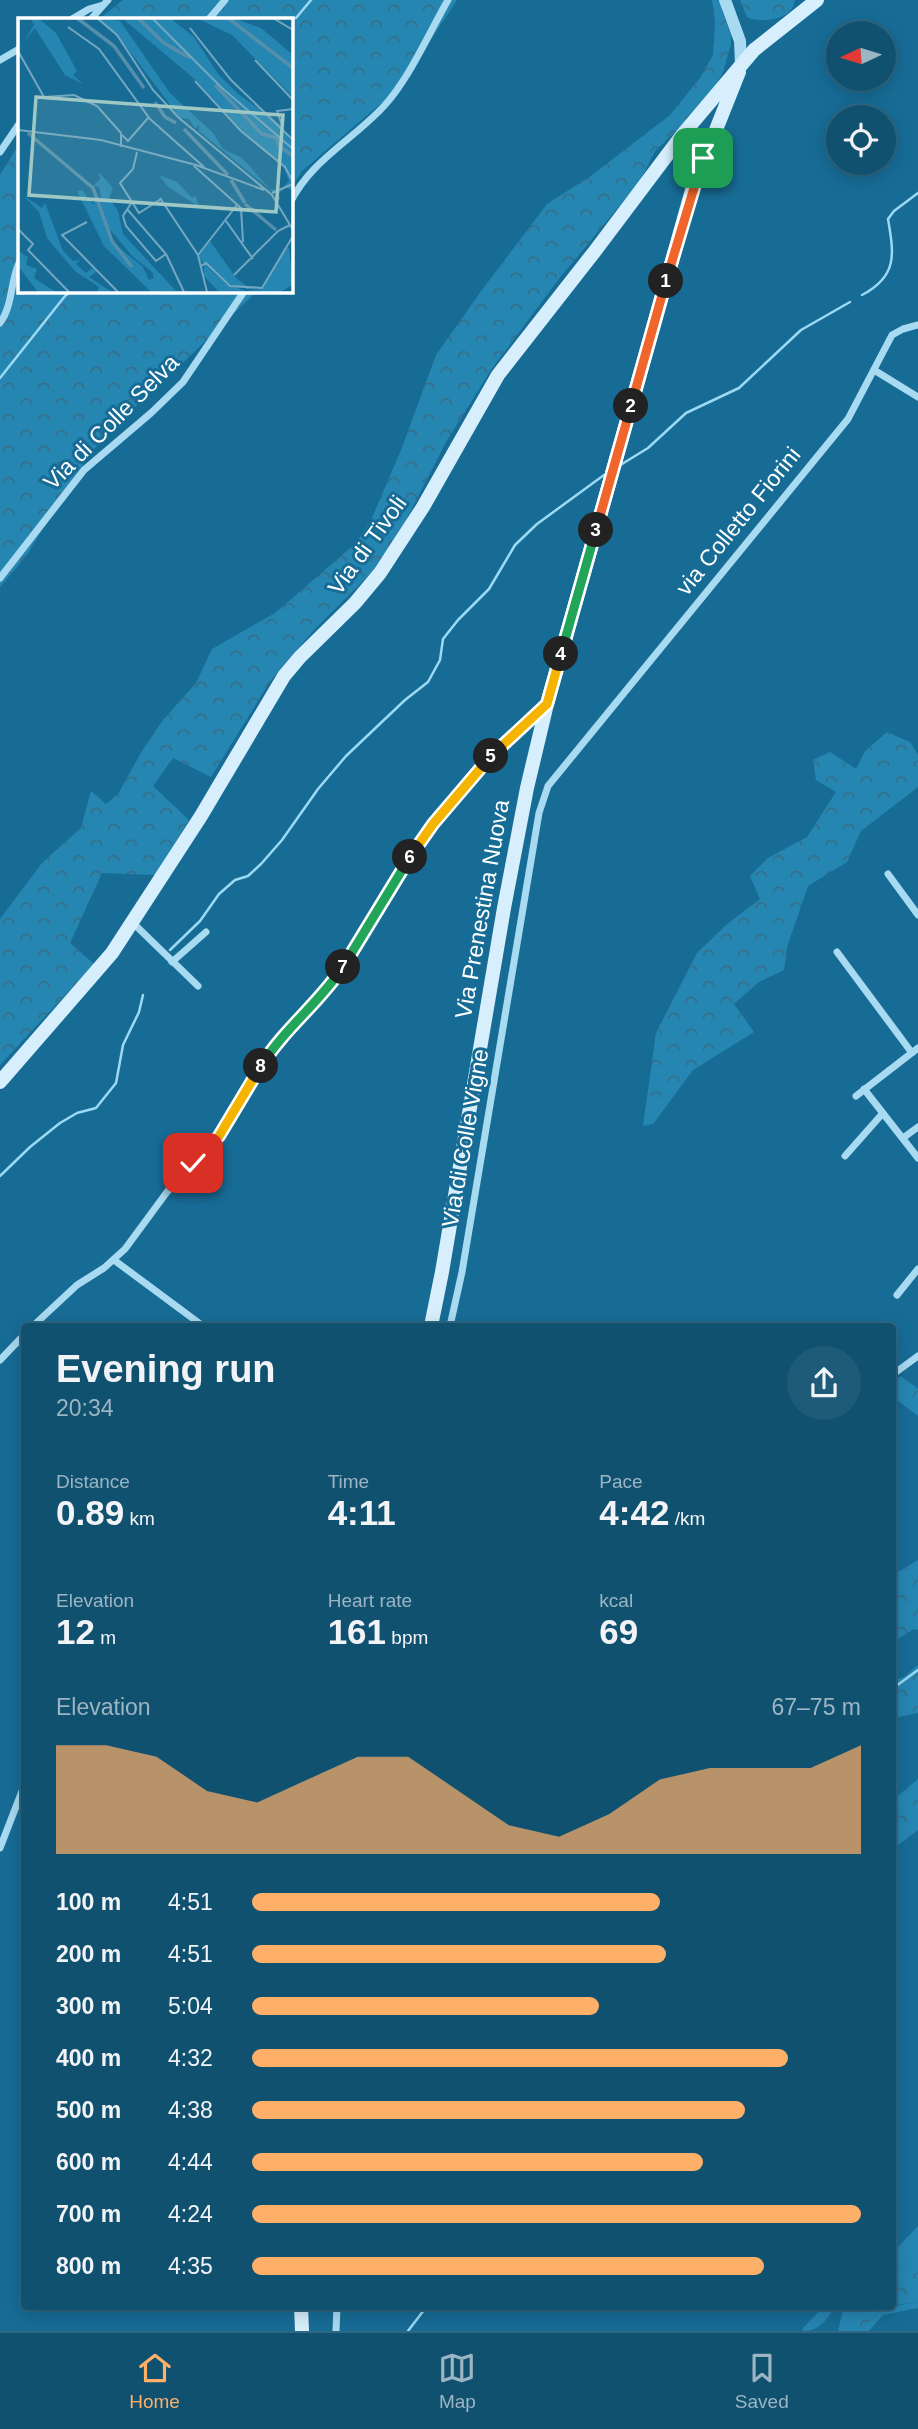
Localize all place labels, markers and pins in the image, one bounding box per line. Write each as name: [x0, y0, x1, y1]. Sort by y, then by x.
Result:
pin: [673, 128, 733, 188]
pin: 1: [648, 264, 684, 298]
pin: 2: [614, 388, 648, 424]
pin: 3: [578, 512, 614, 548]
pin: 4: [544, 636, 578, 672]
pin: 5: [474, 738, 508, 774]
pin: 6: [392, 840, 428, 874]
pin: 7: [326, 950, 360, 984]
pin: 8: [244, 1048, 278, 1084]
pin: [163, 1133, 223, 1193]

